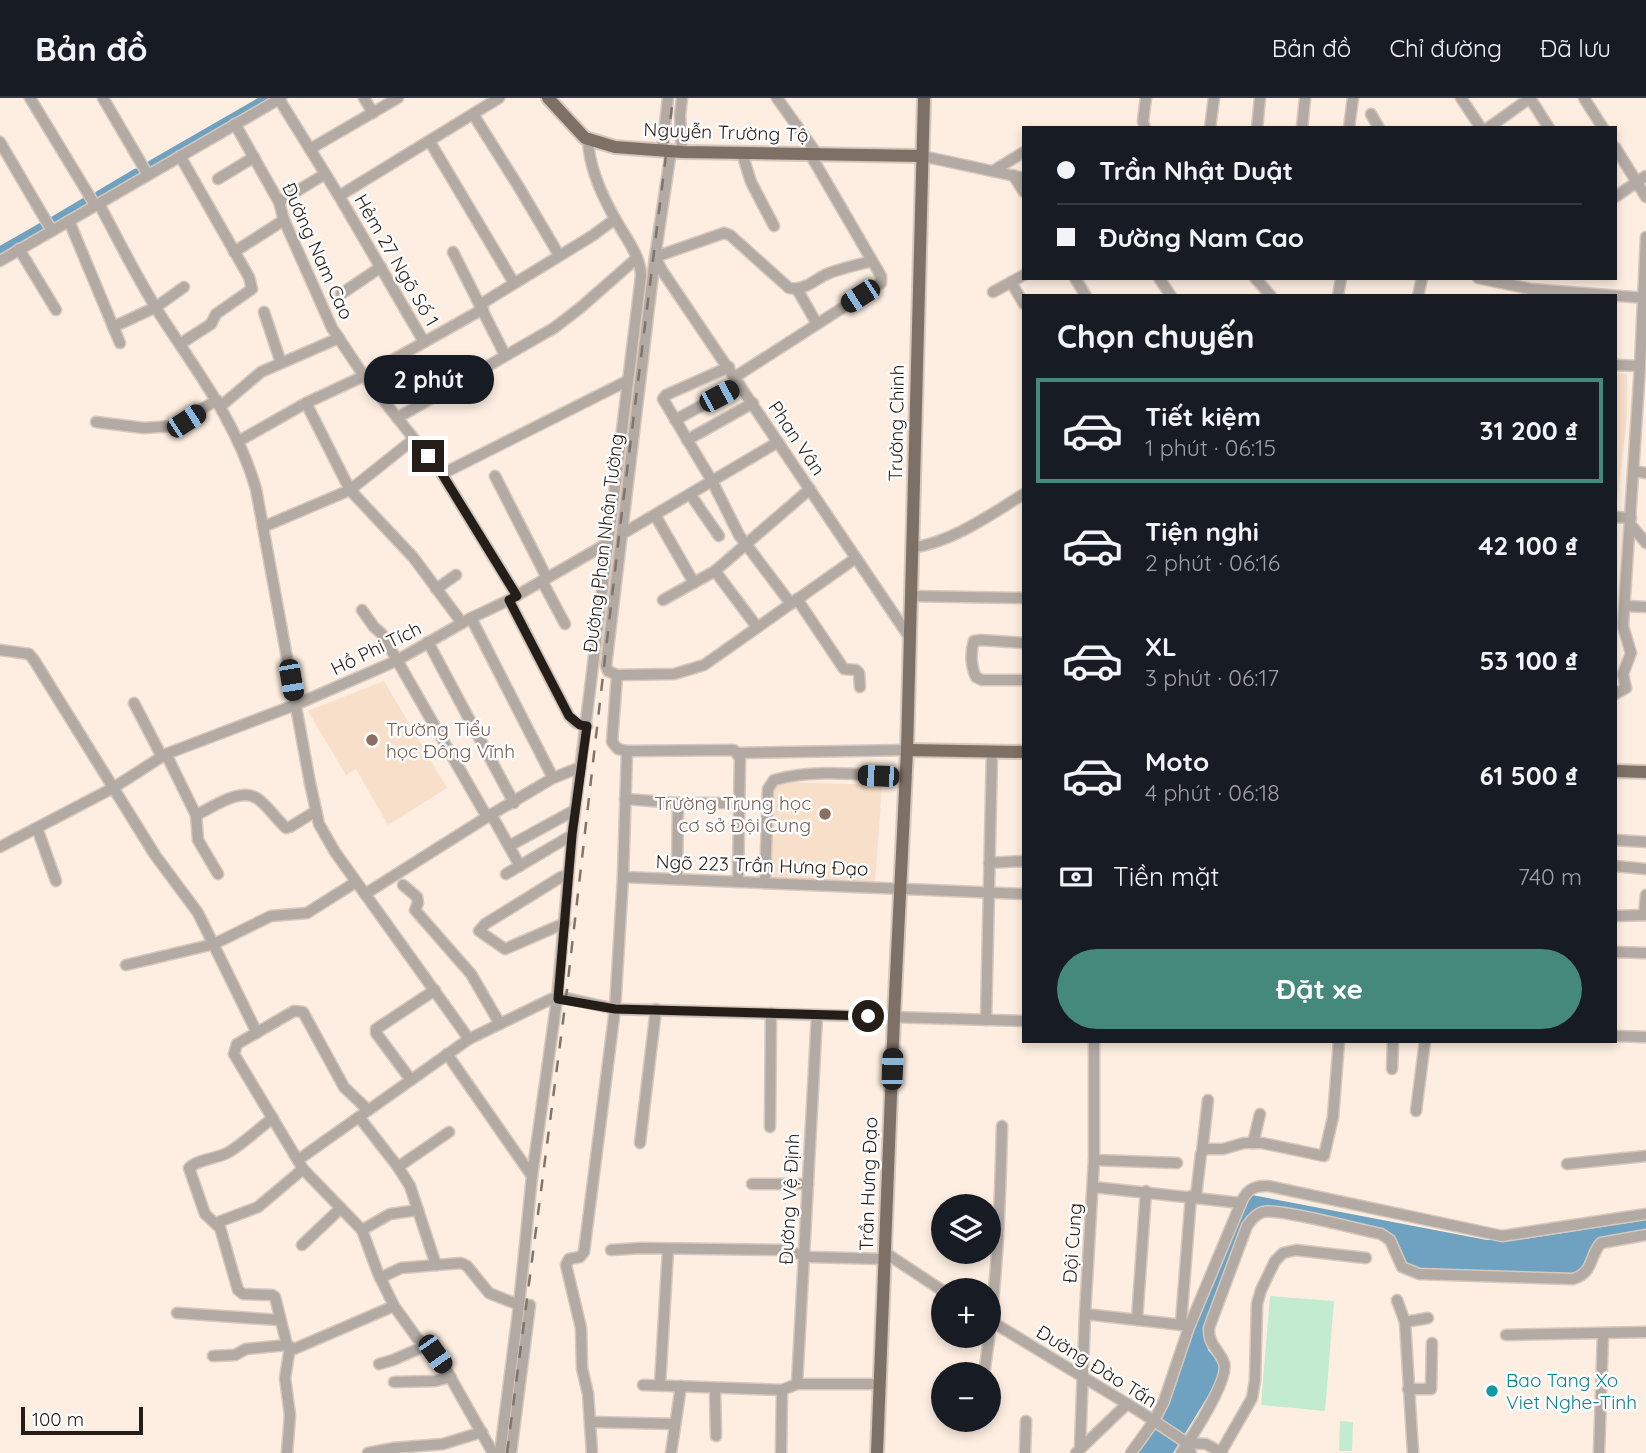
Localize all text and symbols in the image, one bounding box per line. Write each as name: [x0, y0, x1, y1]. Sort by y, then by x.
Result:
text: Bản đồ: [35, 28, 148, 69]
text: Bản đồ: [1272, 33, 1351, 63]
text: Chỉ đường: [1389, 33, 1502, 63]
text: Đã lưu: [1540, 33, 1611, 63]
street label: Nguyễn Trường Tộ: [643, 117, 809, 147]
text: Trần Nhật Duật: [1099, 154, 1293, 187]
street label: Đường Nam Cao: [277, 179, 359, 323]
street label: Hẻm 27 Ngõ Số 1: [349, 190, 445, 330]
text: Đường Nam Cao: [1099, 221, 1304, 254]
car: [837, 276, 884, 316]
text: Chọn chuyến: [1057, 316, 1255, 356]
callout: 2 phút: [363, 354, 493, 404]
street label: Trường Chinh: [883, 364, 909, 482]
text: 2 phút: [394, 365, 464, 394]
car: [696, 377, 743, 415]
street label: Phan Vân: [763, 396, 831, 480]
icon: car: [1061, 399, 1124, 462]
text: Tiết kiệm: [1145, 400, 1261, 433]
car: [163, 401, 210, 441]
text: 31 200 ₫: [1480, 414, 1578, 447]
street label: Đường Phan Nhân Tường: [578, 432, 628, 654]
text: 1 phút · 06:15: [1145, 433, 1276, 462]
route end: [412, 440, 444, 472]
icon: car: [1061, 514, 1124, 577]
text: Tiện nghi: [1145, 515, 1259, 548]
text: 42 100 ₫: [1478, 529, 1578, 562]
text: 2 phút · 06:16: [1145, 548, 1280, 577]
street label: Hồ Phi Tích: [327, 616, 425, 680]
icon: car: [1061, 629, 1124, 692]
text: XL: [1145, 630, 1177, 663]
text: 53 100 ₫: [1479, 644, 1578, 677]
car: [278, 657, 305, 703]
text: 3 phút · 06:17: [1145, 663, 1279, 692]
place label: Trường Tiểu học Đông Vĩnh: [386, 717, 515, 763]
marker: Trường Tiểu học Đông Vĩnh: [364, 732, 380, 748]
icon: car: [1061, 744, 1124, 807]
text: Moto: [1145, 745, 1209, 778]
text: 61 500 ₫: [1479, 759, 1578, 792]
car: [857, 765, 900, 787]
text: 4 phút · 06:18: [1145, 778, 1280, 807]
place label: Trường Trung học cơ sở Đội Cung: [654, 791, 811, 837]
marker: Trường Trung học cơ sở Đội Cung: [817, 806, 833, 822]
street label: Ngõ 223 Trần Hưng Đạo: [655, 849, 869, 881]
icon: cash: [1057, 858, 1095, 896]
text: Tiền mặt: [1113, 860, 1219, 893]
text: 740 m: [1518, 862, 1582, 891]
button: Đặt xe: [1057, 949, 1582, 1029]
route start: [852, 1000, 884, 1032]
car: [881, 1048, 904, 1090]
street label: Trần Hưng Đạo: [854, 1116, 882, 1252]
street label: Đường Vệ Định: [774, 1133, 804, 1265]
map controls: [931, 1194, 1001, 1432]
button: layers: [931, 1194, 1001, 1264]
street label: Đội Cung: [1057, 1202, 1087, 1284]
button: +: [931, 1278, 1001, 1348]
street label: Đường Đào Tấn: [1032, 1319, 1162, 1413]
car: [415, 1331, 456, 1377]
button: −: [931, 1362, 1001, 1432]
place label: Bao Tang Xo Viet Nghe-Tinh: [1506, 1368, 1637, 1414]
marker: Bao Tang Xo Viet Nghe-Tinh: [1484, 1383, 1500, 1399]
scale bar: [21, 1404, 144, 1436]
text: 100 m: [32, 1407, 84, 1431]

